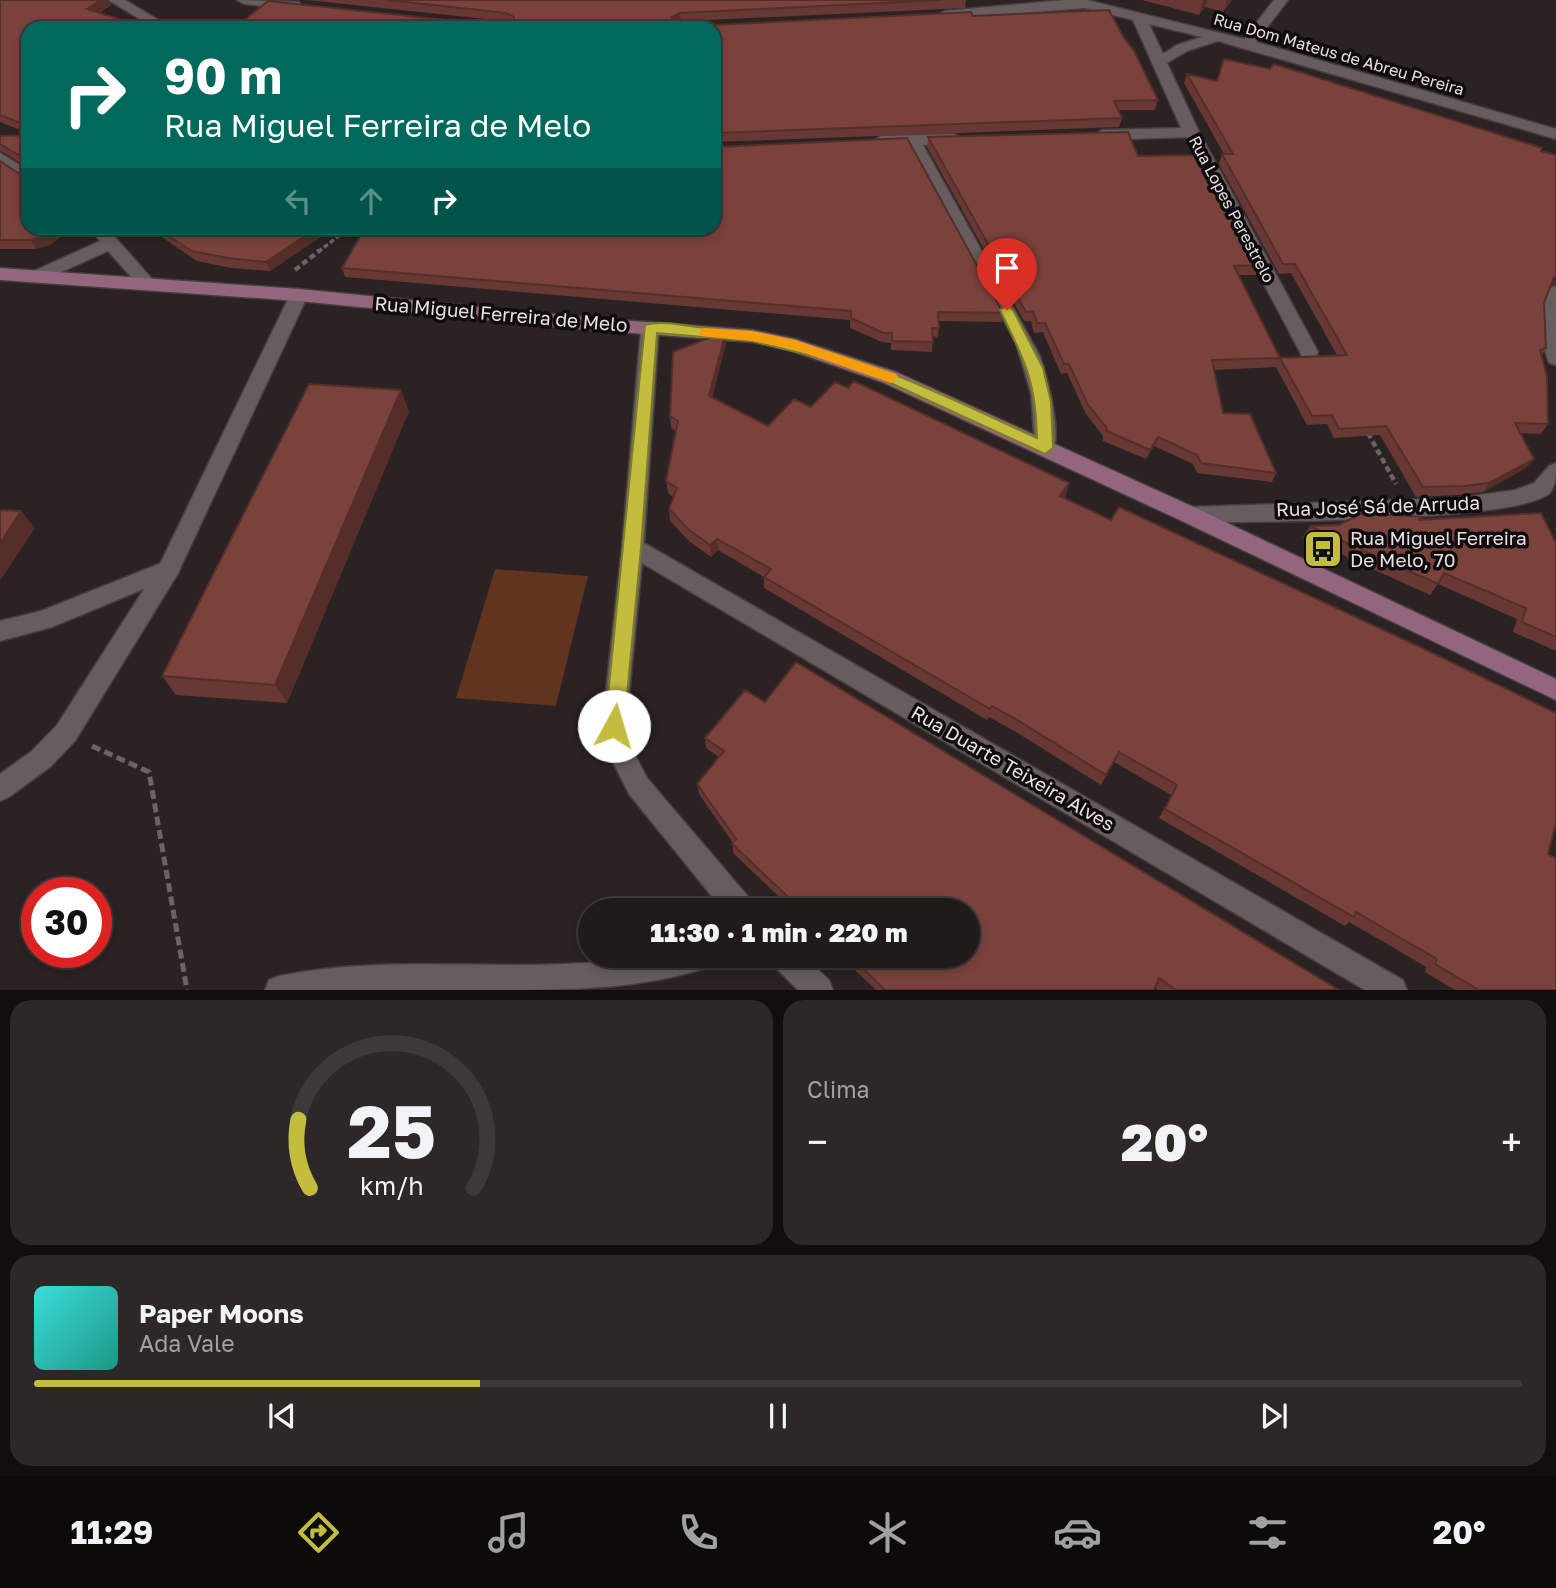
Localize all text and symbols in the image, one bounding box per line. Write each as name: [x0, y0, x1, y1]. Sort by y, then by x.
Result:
street label: Rua Dom Mateus de Abreu Pereira: [1211, 9, 1467, 99]
text: 90 m: [164, 46, 282, 105]
icon: right: [49, 49, 140, 140]
text: Rua Miguel Ferreira de Melo: [164, 106, 591, 144]
street label: Rua Lopes Perestrelo: [1185, 132, 1279, 286]
icon: left: [279, 182, 317, 220]
icon: ahead: [352, 182, 390, 220]
icon: right: [425, 182, 463, 220]
pin: [977, 238, 1037, 310]
icon: arrive: [988, 249, 1026, 287]
street label: Rua Miguel Ferreira de Melo: [374, 291, 628, 336]
street label: Rua José Sá de Arruda: [1276, 490, 1480, 521]
place label: Rua Miguel Ferreira De Melo, 70: [1350, 526, 1527, 571]
bus stop icon: Rua Miguel Ferreira De Melo, 70: [1302, 528, 1344, 570]
position arrow: [577, 689, 651, 763]
street label: Rua Duarte Teixeira Alves: [908, 700, 1119, 835]
speed limit sign: 30: [21, 877, 112, 968]
text: 11:30 · 1 min · 220 m: [650, 917, 908, 948]
text: Clima: [807, 1075, 870, 1103]
text: 25: [347, 1088, 436, 1175]
text: 20°: [1121, 1110, 1208, 1172]
text: −: [807, 1119, 828, 1164]
text: +: [1501, 1119, 1522, 1164]
text: km/h: [360, 1170, 423, 1201]
text: Paper Moons: [139, 1298, 304, 1329]
text: Ada Vale: [139, 1329, 235, 1357]
icon: previous: [263, 1397, 301, 1435]
icon: pause: [759, 1397, 797, 1435]
icon: next: [1255, 1397, 1293, 1435]
icon: directions: [294, 1508, 343, 1557]
icon: music: [484, 1508, 533, 1557]
icon: phone: [674, 1508, 723, 1557]
icon: climate: [863, 1508, 912, 1557]
icon: car: [1053, 1508, 1102, 1557]
icon: filters: [1243, 1508, 1292, 1557]
text: 11:29: [70, 1513, 153, 1551]
text: 20°: [1433, 1513, 1486, 1551]

